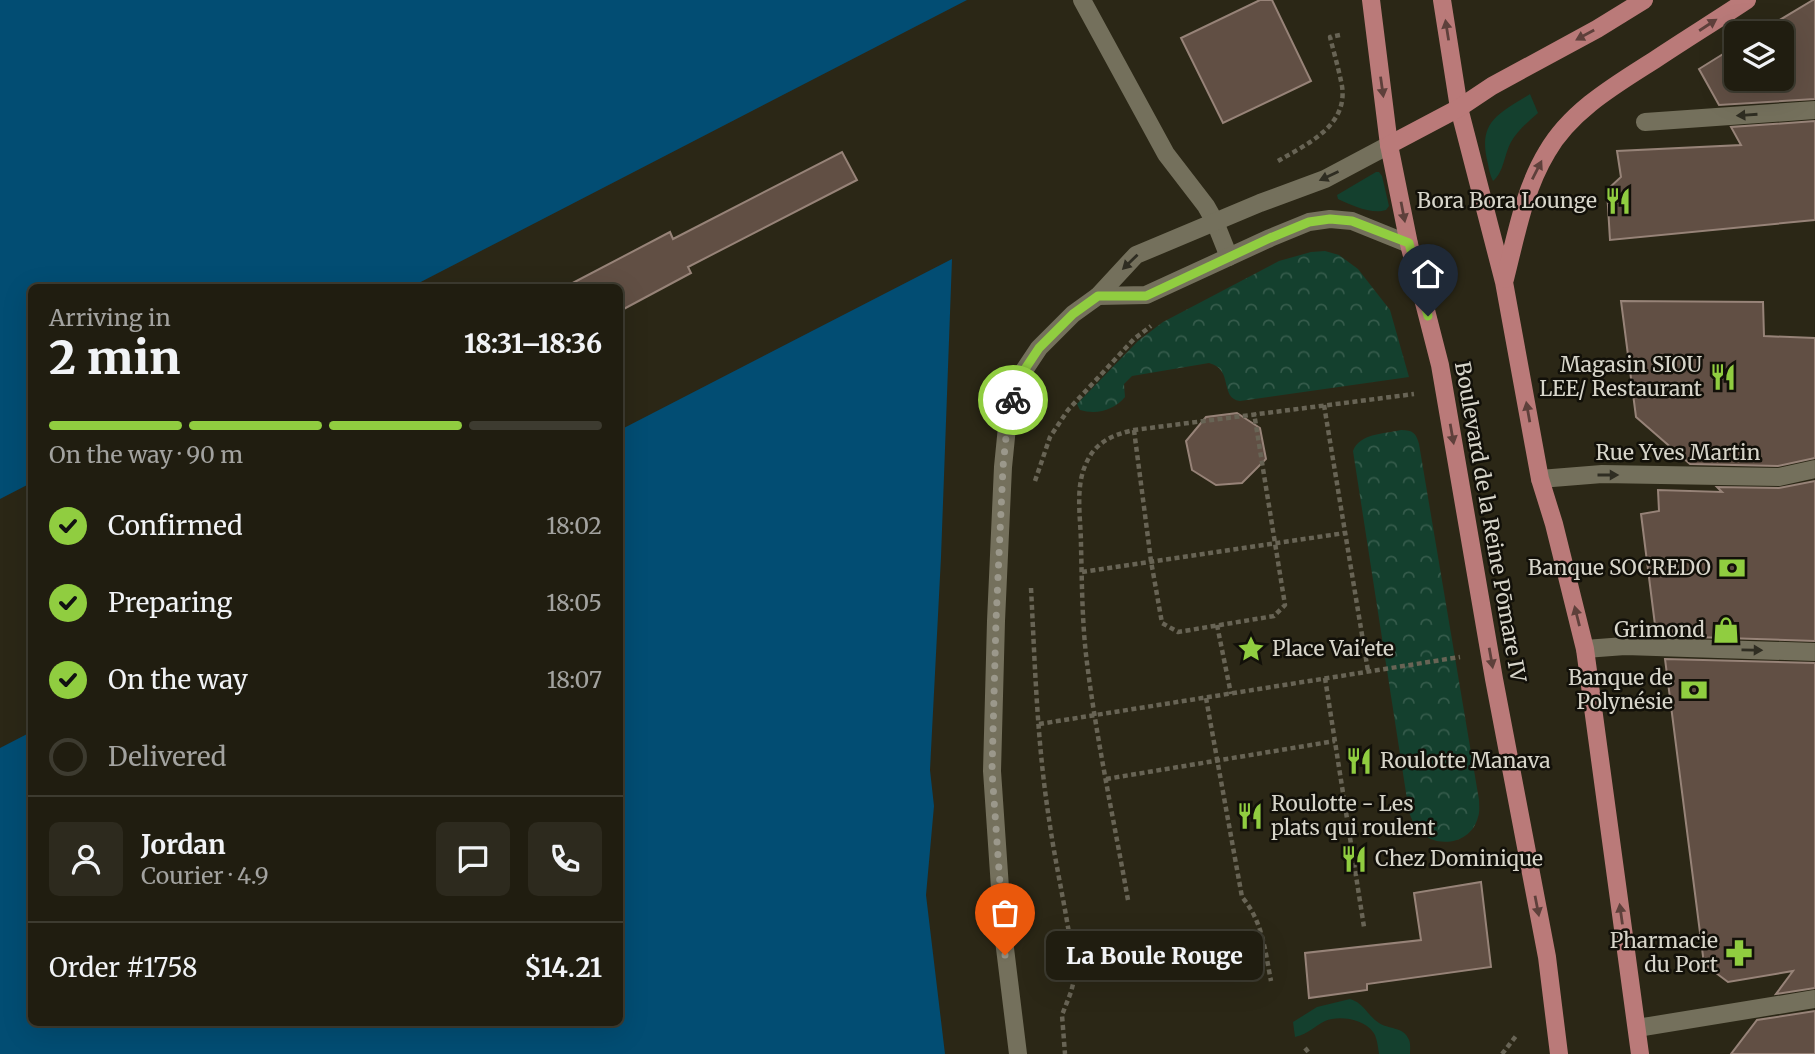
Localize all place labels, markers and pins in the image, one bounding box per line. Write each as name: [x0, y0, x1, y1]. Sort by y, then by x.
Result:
restaurant icon: Bora Bora Lounge: [1603, 186, 1633, 216]
place label: Bora Bora Lounge: [1417, 187, 1597, 214]
pin: [1398, 244, 1458, 316]
place label: Magasin SIOU LEE/ Restaurant: [1539, 351, 1702, 402]
restaurant icon: Magasin SIOU LEE/ Restaurant: [1708, 362, 1738, 392]
bank icon: Banque SOCREDO: [1717, 553, 1747, 583]
place label: Banque SOCREDO: [1528, 554, 1711, 581]
shop icon: Grimond: [1711, 615, 1741, 645]
place label: Grimond: [1614, 616, 1705, 643]
place icon: Place Vai'ete: [1236, 634, 1266, 664]
place label: Place Vai'ete: [1272, 635, 1394, 662]
place label: Banque de Polynésie: [1568, 664, 1673, 715]
bank icon: Banque de Polynésie: [1679, 675, 1709, 705]
restaurant icon: Roulotte Manava: [1344, 746, 1374, 776]
place label: Roulotte Manava: [1380, 747, 1551, 774]
place label: Roulotte - Les plats qui roulent: [1271, 790, 1435, 841]
restaurant icon: Roulotte - Les plats qui roulent: [1235, 801, 1265, 831]
restaurant icon: Chez Dominique: [1339, 844, 1369, 874]
place label: Chez Dominique: [1375, 845, 1543, 872]
pin: [975, 883, 1035, 955]
place label: Pharmacie du Port: [1610, 927, 1718, 978]
callout: La Boule Rouge: [1047, 930, 1264, 979]
pharmacy icon: Pharmacie du Port: [1724, 938, 1754, 968]

